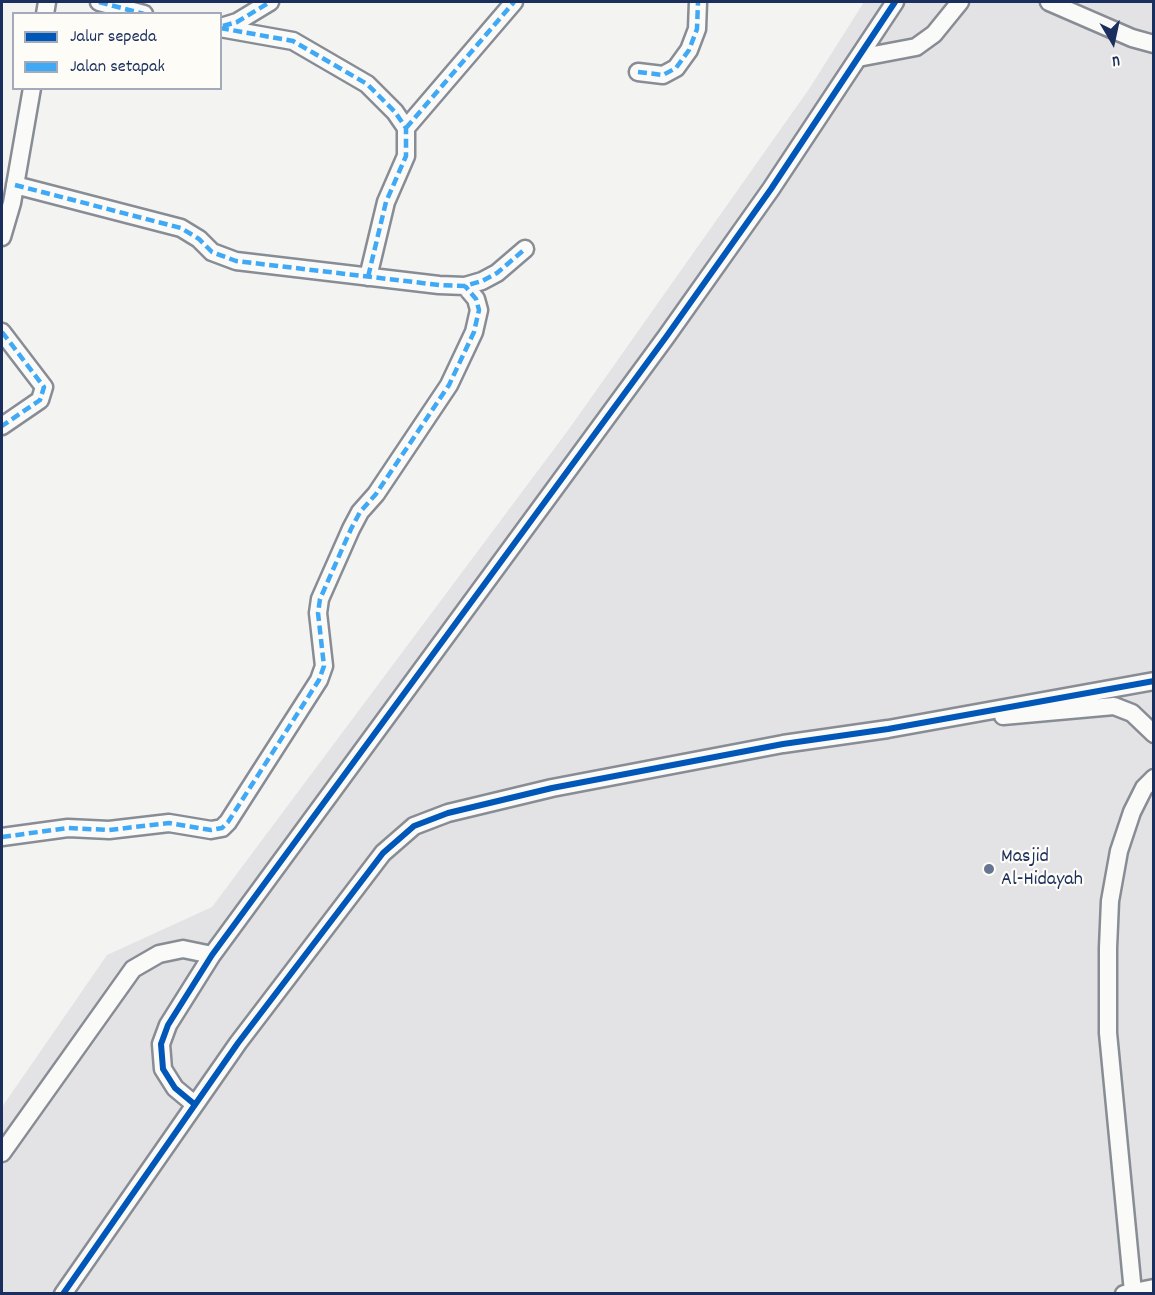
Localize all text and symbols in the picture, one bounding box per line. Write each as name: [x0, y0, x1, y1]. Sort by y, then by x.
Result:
legend: [12, 12, 222, 90]
north arrow: [1083, 12, 1143, 72]
text: Jalur sepeda: [70, 25, 156, 50]
text: U: [1110, 48, 1122, 72]
text: Jalan setapak: [70, 55, 165, 80]
place label: Masjid Al-Hidayah: [1001, 846, 1083, 893]
marker: Masjid Al-Hidayah: [982, 862, 996, 876]

